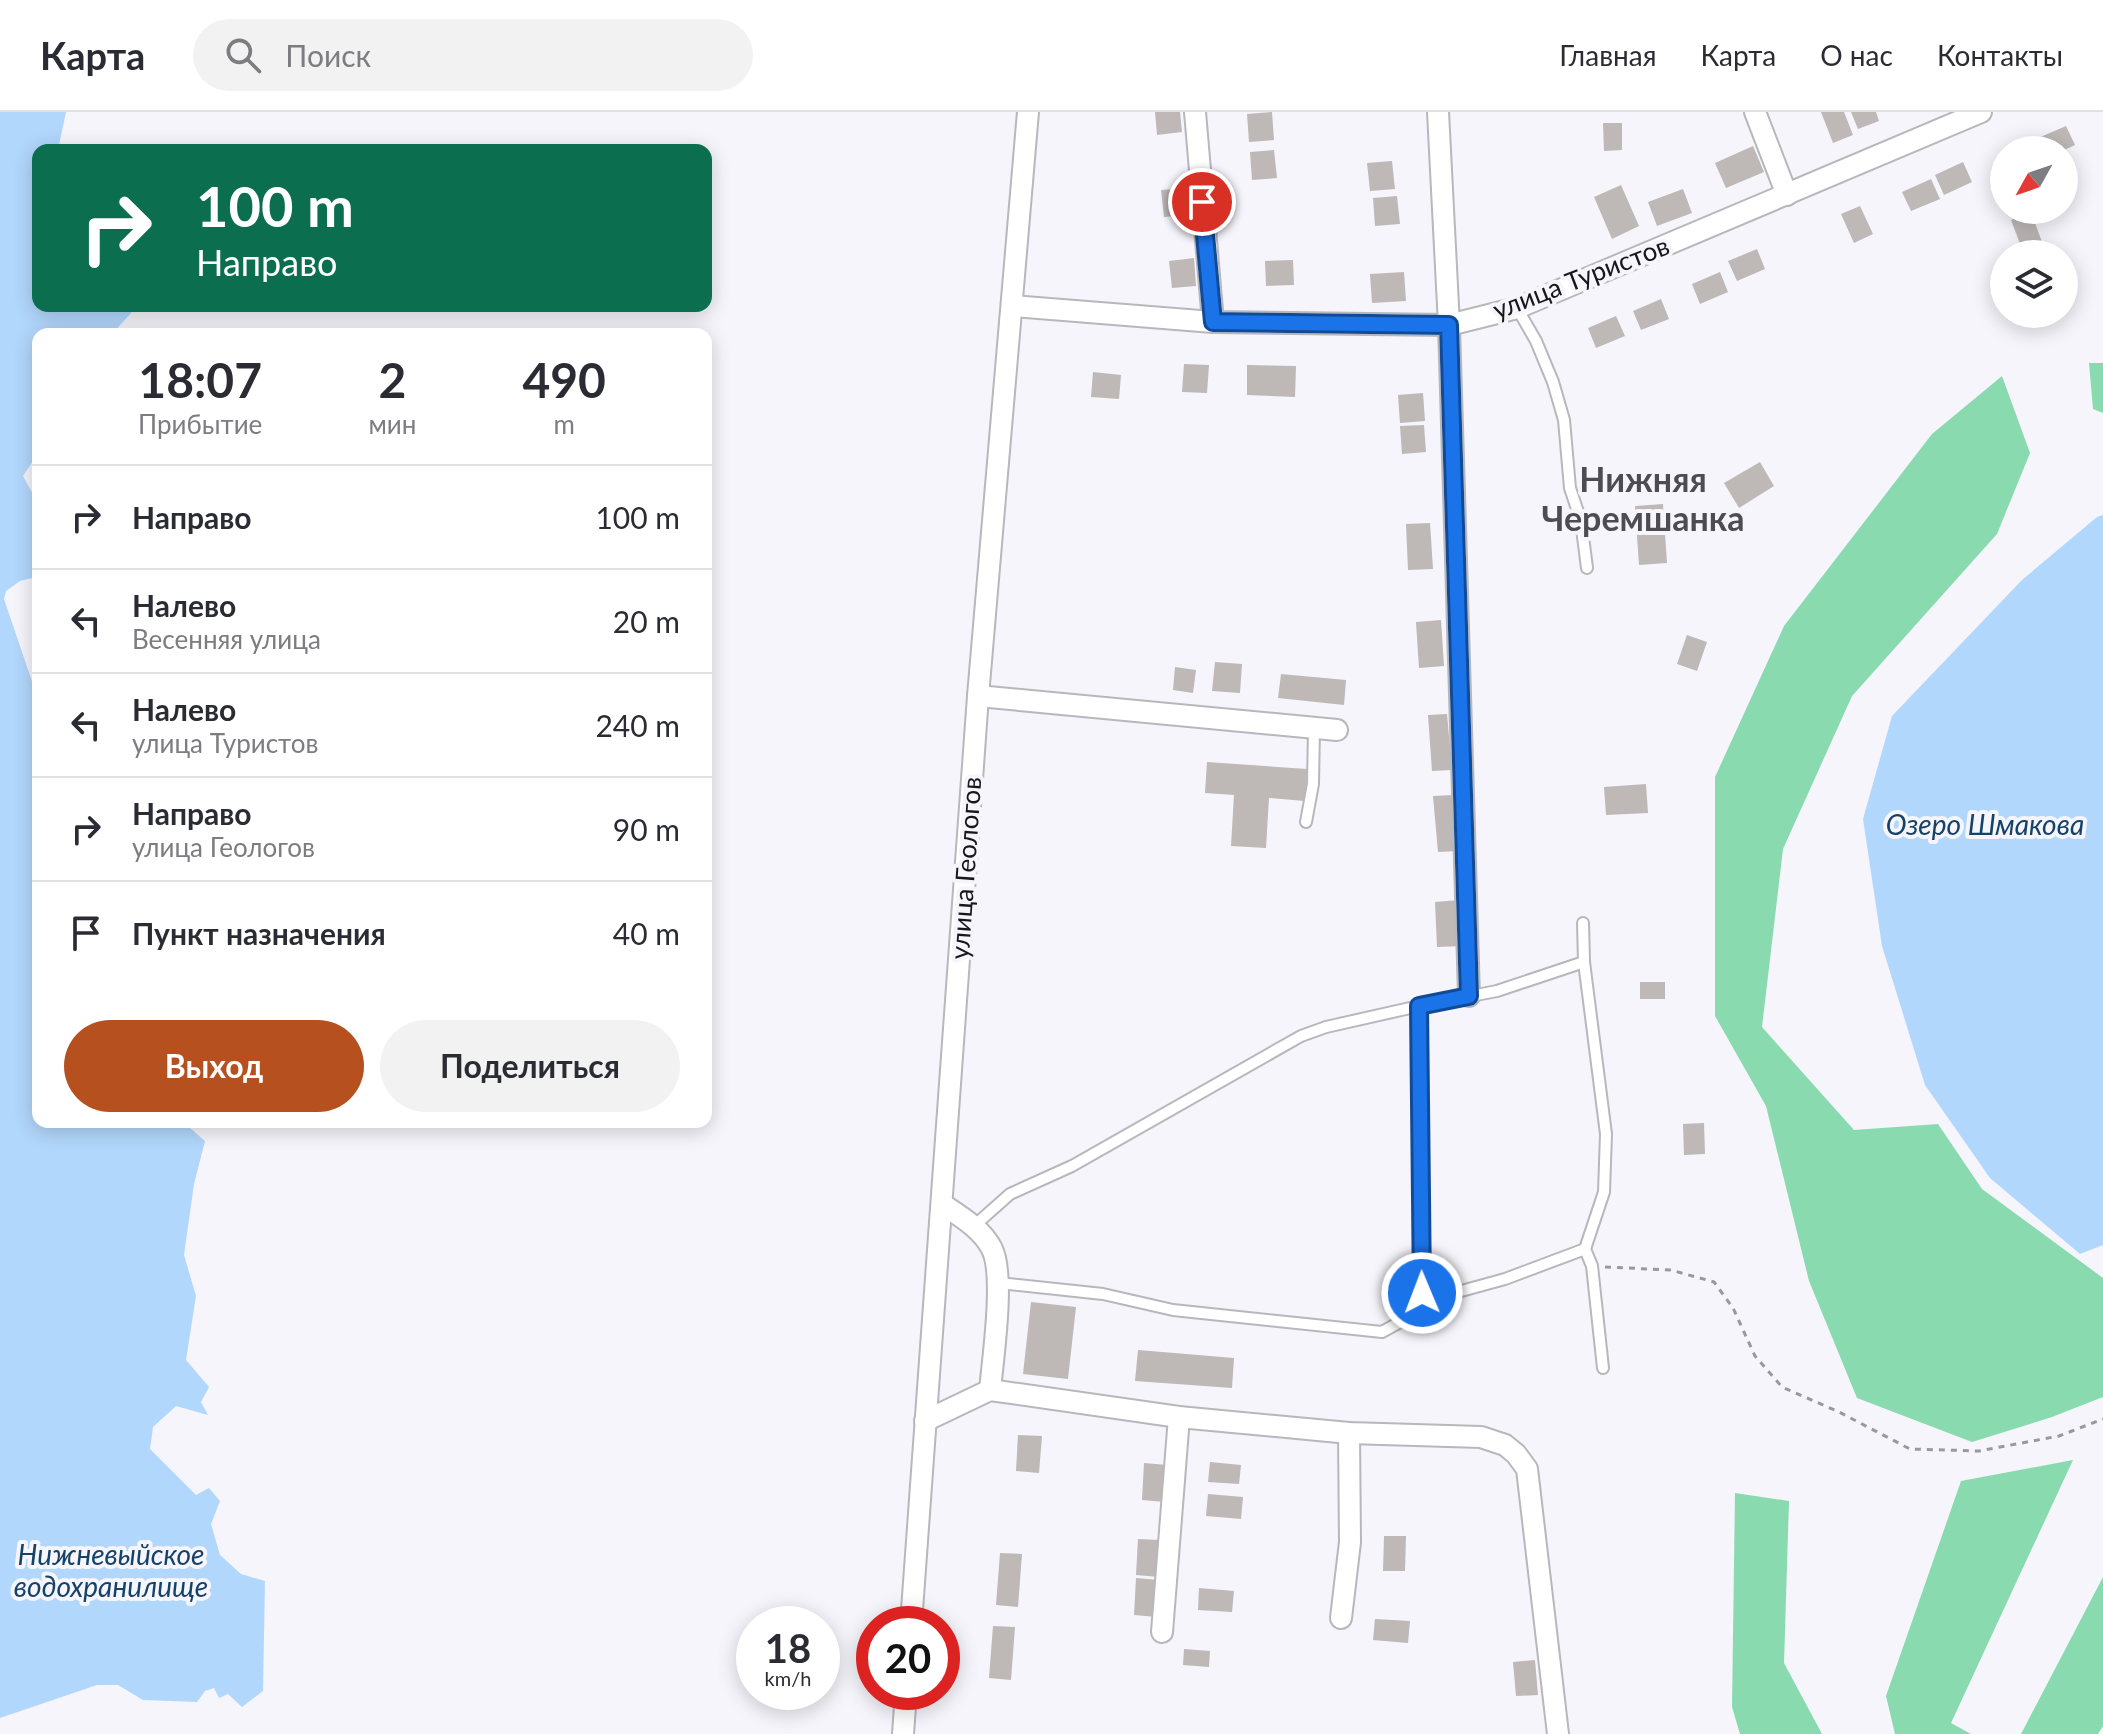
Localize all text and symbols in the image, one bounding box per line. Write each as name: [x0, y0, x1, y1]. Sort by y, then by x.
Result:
search box: [193, 19, 753, 91]
text: Карта: [40, 32, 145, 78]
icon: search: [221, 33, 265, 77]
text: Поиск: [285, 37, 371, 73]
text: Главная: [1559, 38, 1657, 72]
text: Карта: [1701, 38, 1776, 72]
text: О нас: [1820, 38, 1893, 72]
text: Контакты: [1937, 38, 2063, 72]
north arrow: [1990, 136, 2078, 224]
map controls: [1990, 136, 2078, 328]
pin: [1168, 168, 1236, 236]
text: 100 m: [196, 172, 354, 239]
icon: right: [64, 176, 168, 280]
icon: arrive: [1180, 180, 1224, 224]
street label: улица Туристов: [1488, 229, 1673, 325]
text: Направо: [196, 240, 337, 284]
button: layers: [1990, 240, 2078, 328]
text: 18:07: [138, 351, 262, 408]
text: 2: [378, 351, 406, 408]
text: 490: [522, 351, 606, 408]
text: Прибытие: [138, 408, 262, 440]
text: мин: [368, 408, 416, 440]
text: m: [553, 408, 575, 440]
district label: Нижняя Черемшанка: [1541, 458, 1745, 538]
icon: right: [64, 495, 108, 539]
text: Направо: [132, 499, 252, 535]
text: 100 m: [595, 499, 680, 535]
text: Налево: [132, 587, 236, 623]
icon: left: [64, 599, 108, 643]
text: 20 m: [613, 603, 680, 639]
text: Весенняя улица: [132, 623, 321, 655]
text: Налево: [132, 691, 236, 727]
icon: left: [64, 703, 108, 747]
text: 240 m: [595, 707, 680, 743]
text: улица Туристов: [132, 727, 318, 759]
street label: улица Геологов: [943, 776, 987, 960]
text: Направо: [132, 795, 252, 831]
icon: right: [64, 807, 108, 851]
water label: Озеро Шмакова: [1886, 807, 2084, 841]
text: 90 m: [613, 811, 680, 847]
text: улица Геологов: [132, 831, 315, 863]
icon: arrive: [64, 911, 108, 955]
text: Пункт назначения: [132, 915, 386, 951]
text: 40 m: [613, 915, 680, 951]
button: Выход: [64, 1020, 364, 1112]
button: Поделиться: [380, 1020, 680, 1112]
position arrow: [1380, 1251, 1464, 1335]
water label: Нижневыйское водохранилище: [14, 1537, 208, 1603]
speed limit sign: 20: [856, 1606, 960, 1710]
text: 18: [765, 1624, 811, 1672]
text: km/h: [765, 1666, 811, 1690]

